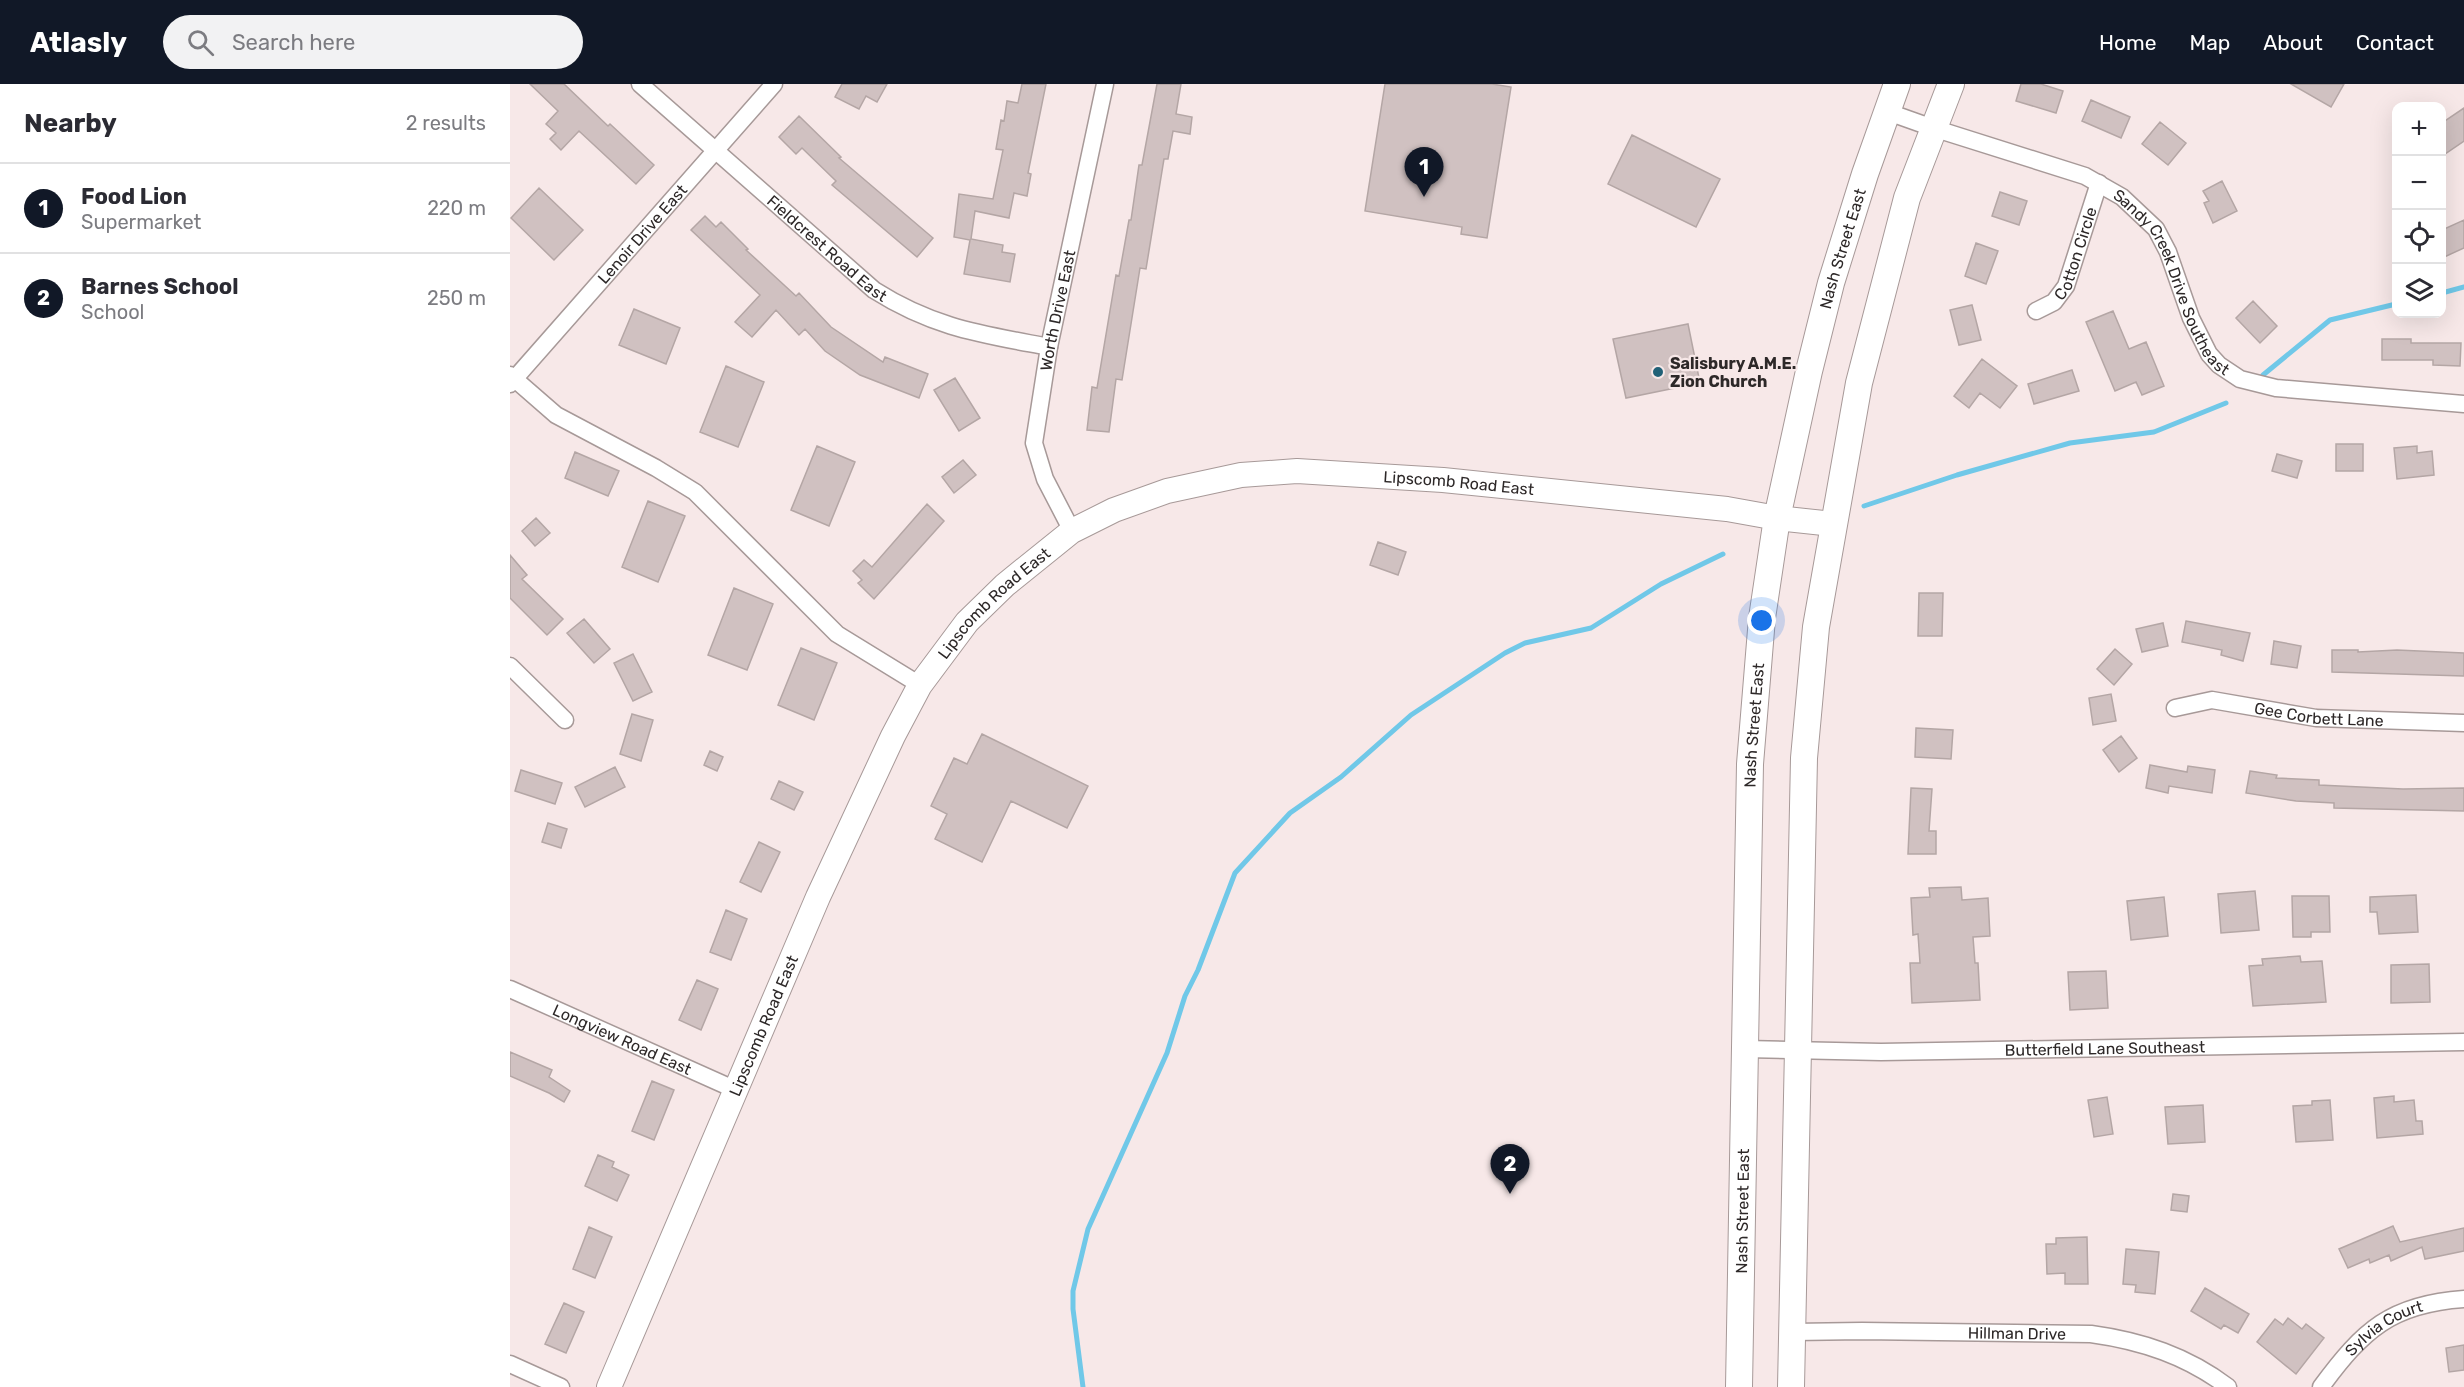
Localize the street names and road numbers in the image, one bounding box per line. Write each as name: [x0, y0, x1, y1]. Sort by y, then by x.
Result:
street label: Lenoir Drive East: [593, 180, 691, 287]
street label: Sandy Creek Drive Southeast: [2110, 185, 2233, 379]
street label: Nash Street East: [1815, 186, 1869, 311]
street label: Fieldcrest Road East: [763, 191, 891, 305]
street label: Cotton Circle: [2050, 204, 2100, 304]
street label: Worth Drive East: [1036, 248, 1079, 372]
street label: Lipscomb Road East: [1383, 467, 1535, 499]
street label: Lipscomb Road East: [934, 543, 1054, 662]
street label: Nash Street East: [1740, 662, 1768, 788]
street label: Gee Corbett Lane: [2253, 698, 2384, 730]
street label: Lipscomb Road East: [725, 952, 802, 1099]
street label: Longview Road East: [550, 1000, 695, 1078]
street label: Butterfield Lane Southeast: [2005, 1037, 2205, 1059]
street label: Nash Street East: [1732, 1148, 1753, 1274]
street label: Sylvia Court: [2341, 1296, 2425, 1360]
street label: Hillman Drive: [1968, 1323, 2066, 1343]

